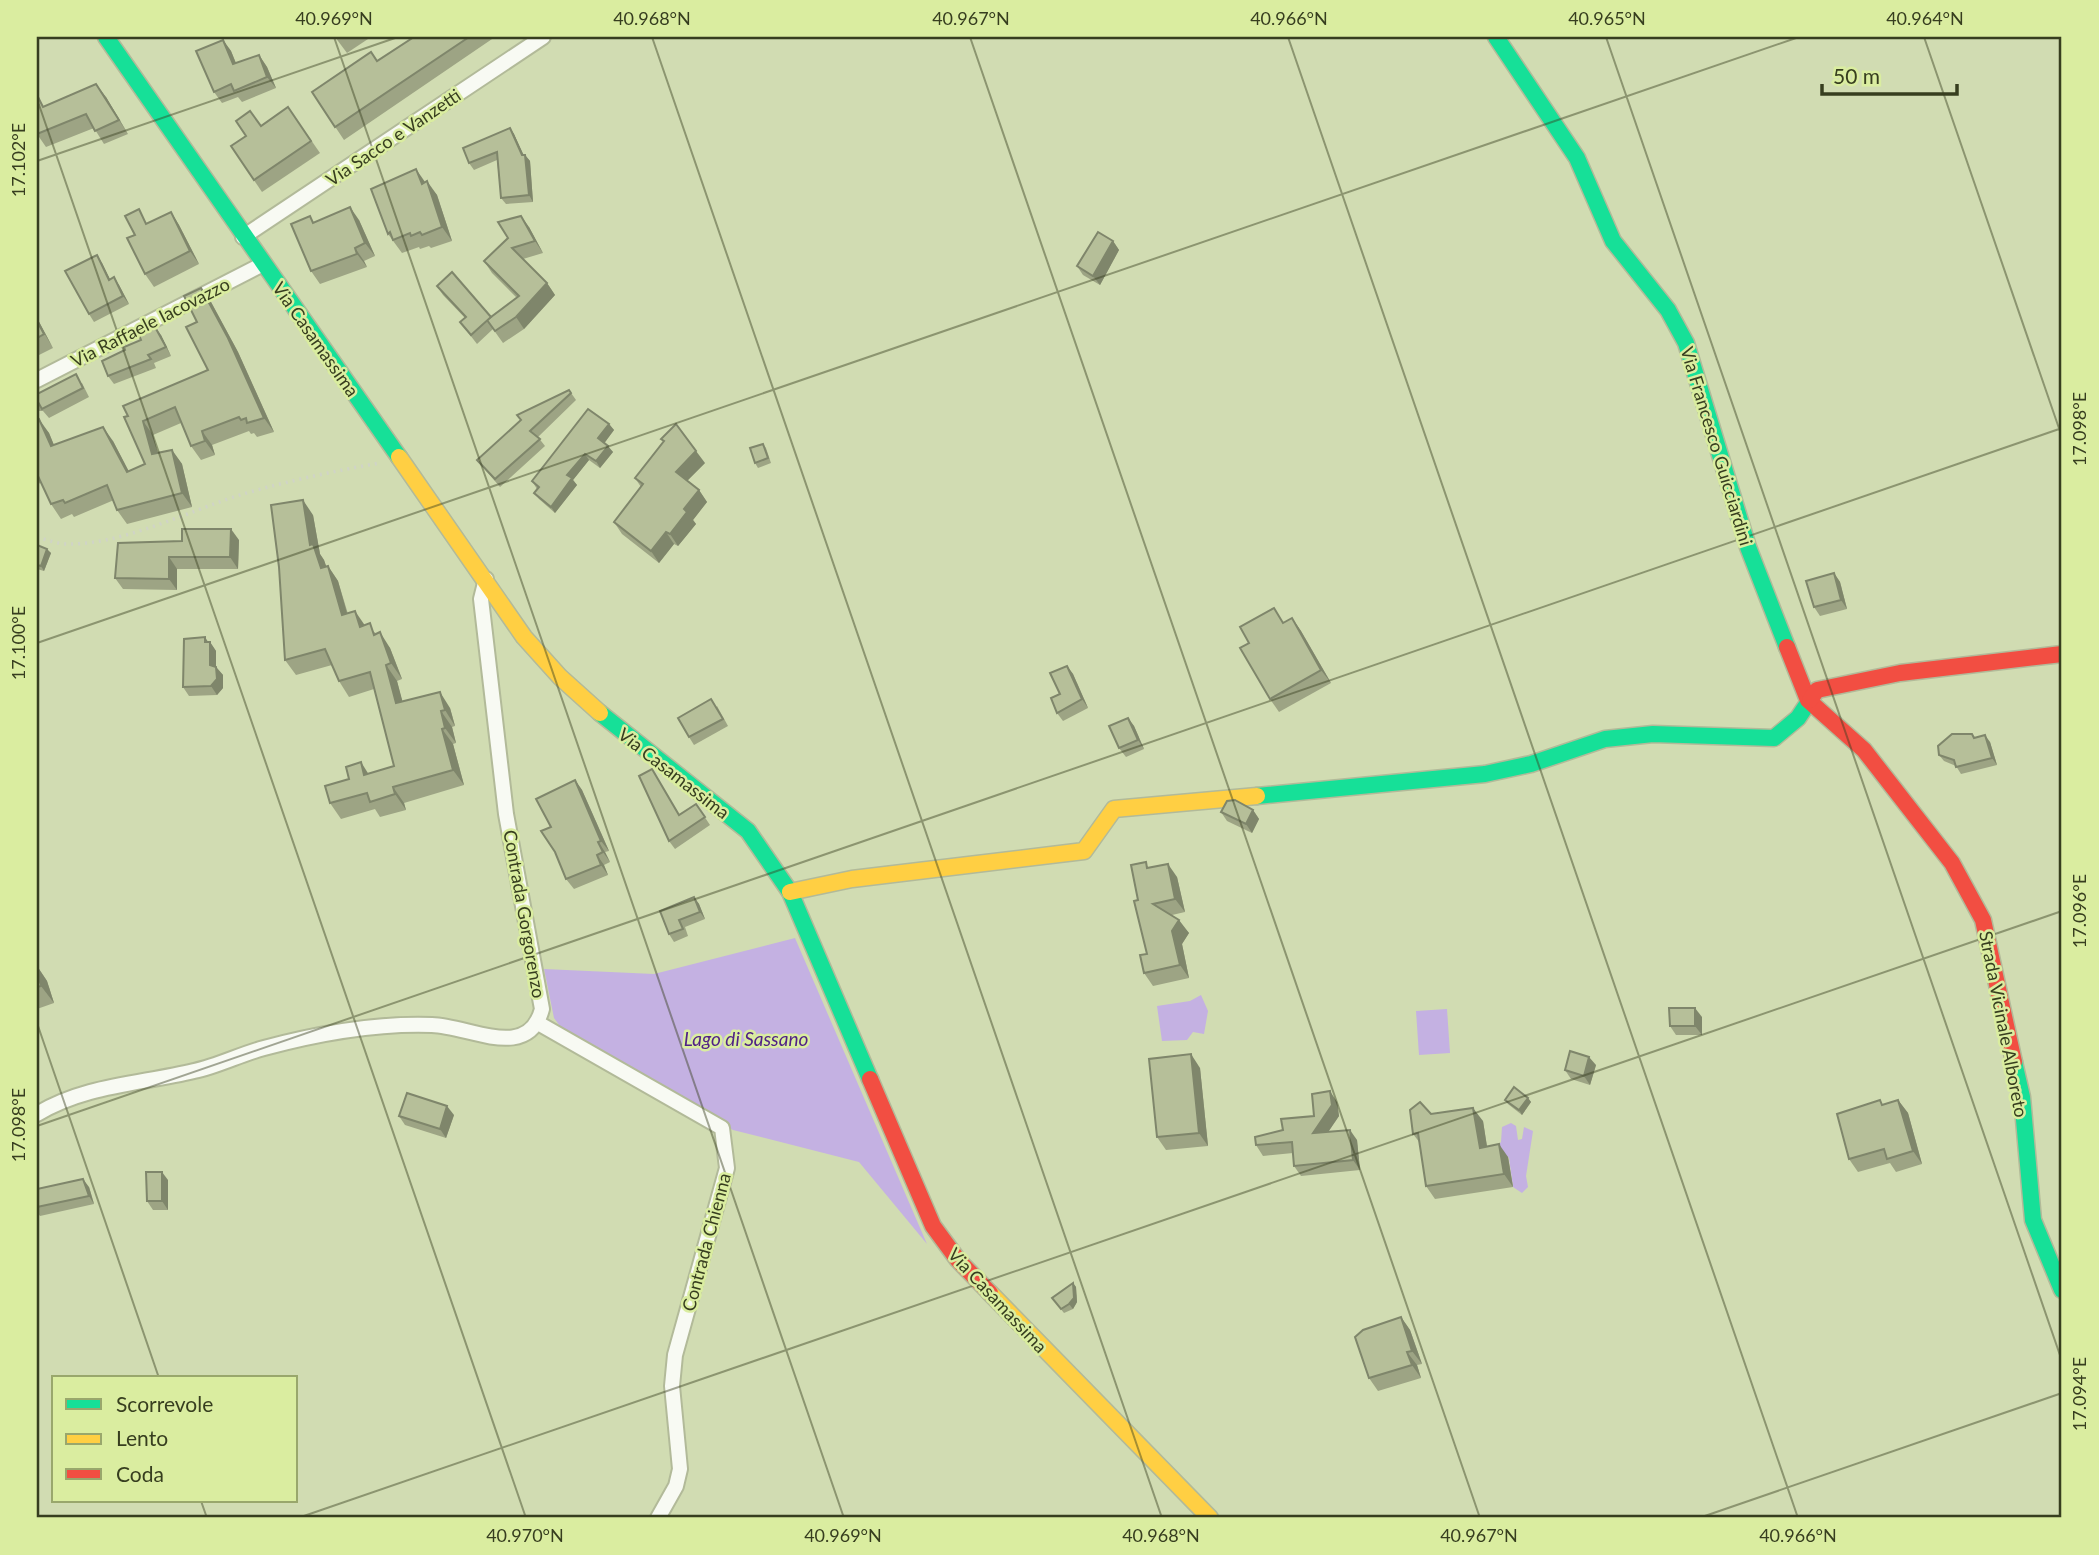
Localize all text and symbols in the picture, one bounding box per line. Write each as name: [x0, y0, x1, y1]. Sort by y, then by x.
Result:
text: 40.969°N: [295, 7, 373, 29]
text: 40.968°N: [613, 7, 691, 29]
text: 40.967°N: [932, 7, 1010, 29]
text: 40.966°N: [1250, 7, 1328, 29]
text: 40.965°N: [1568, 7, 1646, 29]
text: 40.964°N: [1886, 7, 1964, 29]
scale bar: [1822, 52, 1957, 96]
text: 50 m: [1833, 63, 1880, 88]
street label: Via Sacco e Vanzetti: [321, 84, 465, 190]
text: 17.102°E: [7, 123, 29, 197]
street label: Via Raffaele Iacovazzo: [67, 272, 233, 372]
street label: Via Casamassima: [268, 277, 364, 401]
street label: Via Francesco Guicciardini: [1676, 344, 1758, 548]
text: 17.098°E: [2068, 392, 2090, 466]
text: 17.100°E: [7, 606, 29, 680]
street label: Via Casamassima: [614, 723, 734, 823]
street label: Contrada Gorgorenzo: [499, 828, 551, 1000]
text: 17.096°E: [2068, 874, 2090, 948]
street label: Strada Vicinale Alboreto: [1975, 929, 2033, 1119]
water label: Lago di Sassano: [684, 1027, 808, 1050]
text: 17.098°E: [7, 1088, 29, 1162]
street label: Contrada Chienna: [677, 1170, 735, 1314]
street label: Via Casamassima: [944, 1243, 1052, 1357]
text: 17.094°E: [2068, 1357, 2090, 1431]
legend: [52, 1376, 298, 1502]
text: Scorrevole: [116, 1391, 213, 1416]
text: Lento: [116, 1425, 168, 1450]
text: Coda: [116, 1461, 164, 1486]
text: 40.970°N: [486, 1524, 564, 1546]
text: 40.969°N: [804, 1524, 882, 1546]
text: 40.968°N: [1122, 1524, 1200, 1546]
text: 40.967°N: [1440, 1524, 1518, 1546]
text: 40.966°N: [1759, 1524, 1837, 1546]

